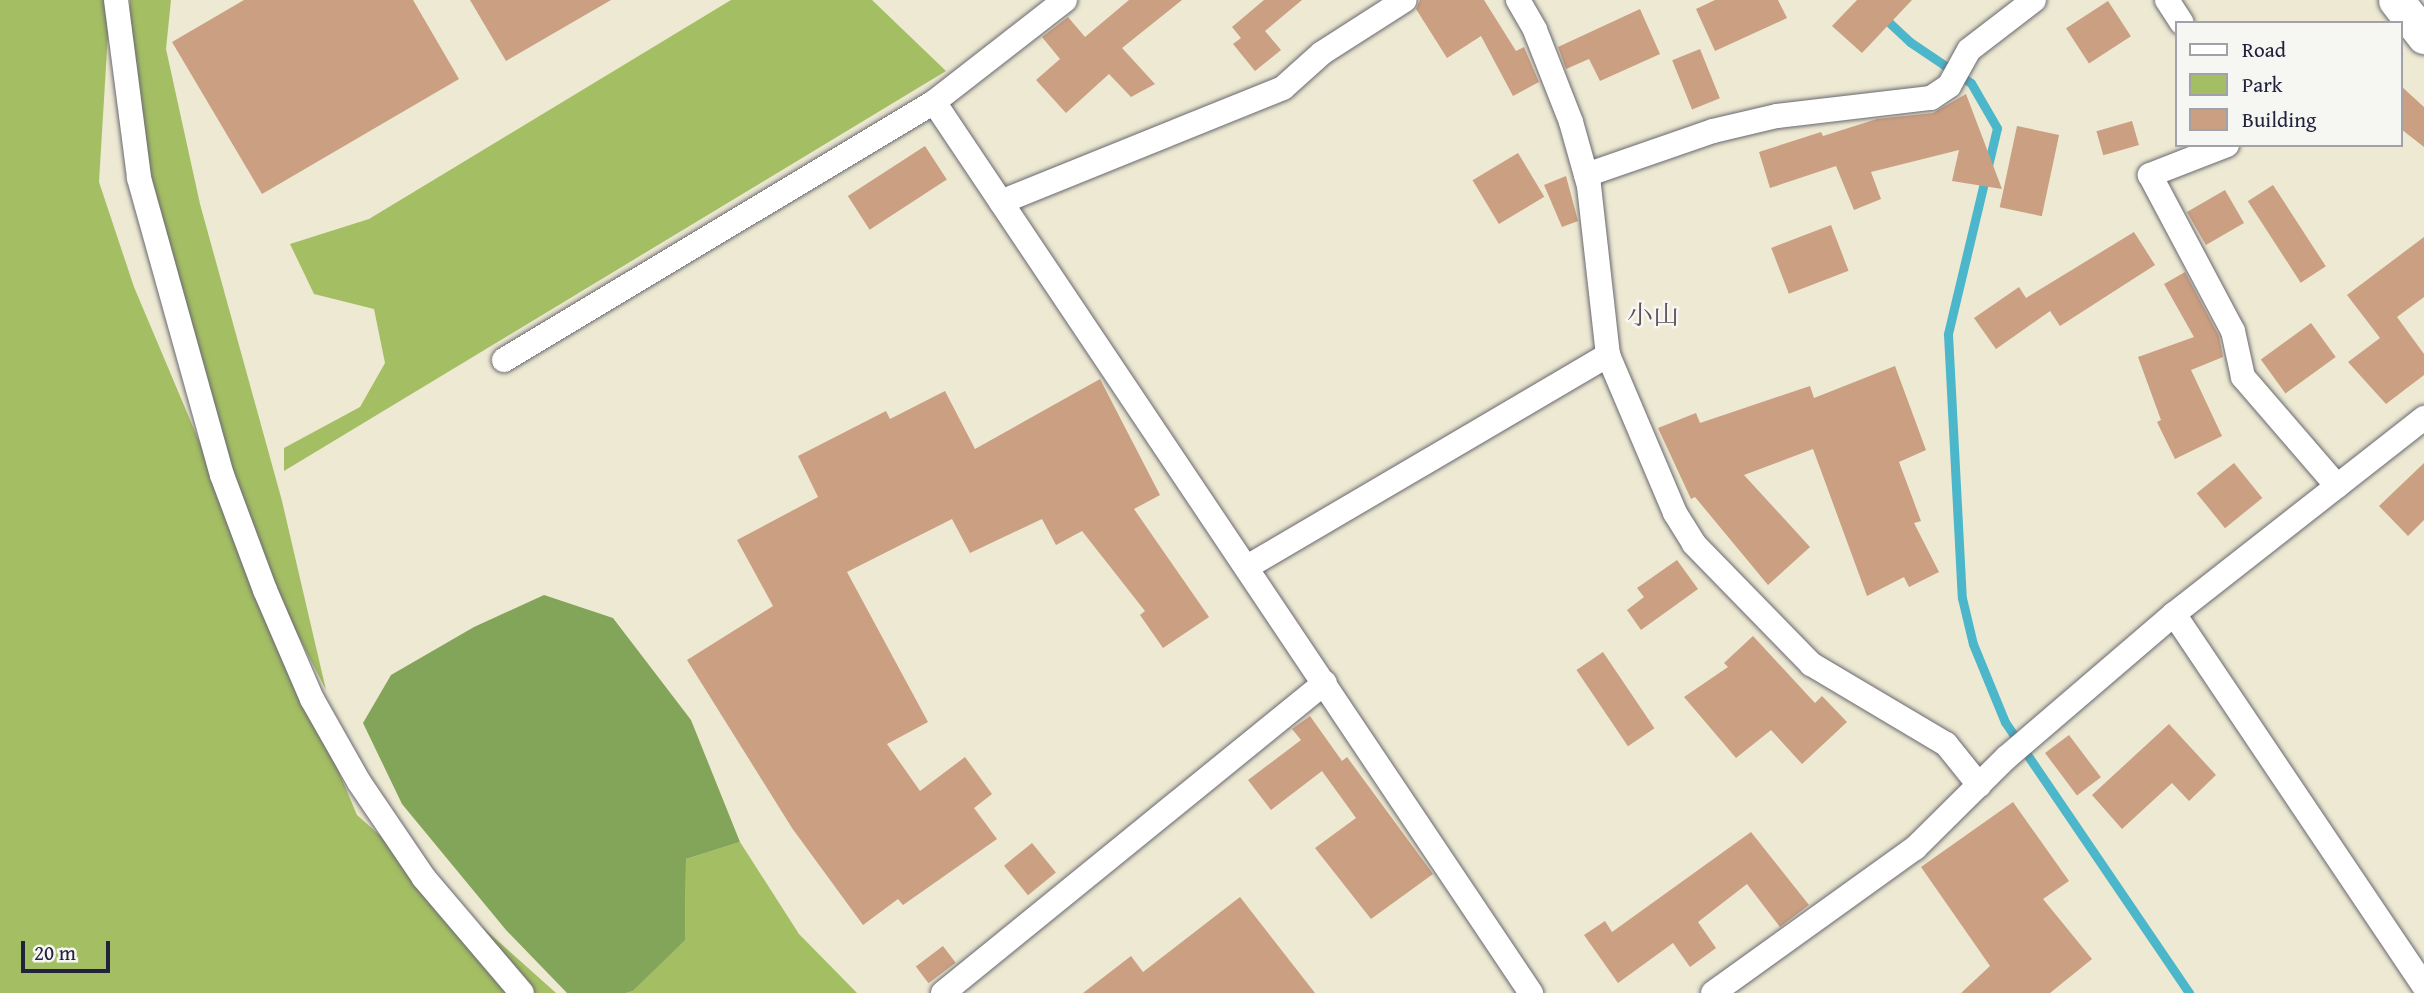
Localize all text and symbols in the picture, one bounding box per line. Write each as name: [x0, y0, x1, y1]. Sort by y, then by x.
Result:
legend: [2176, 21, 2403, 147]
text: Road: [2242, 34, 2286, 65]
text: Park: [2242, 69, 2283, 100]
text: Building: [2242, 104, 2316, 135]
district label: 小山: [1627, 299, 1679, 331]
scale bar: [24, 926, 114, 970]
text: 20 m: [34, 937, 76, 968]

